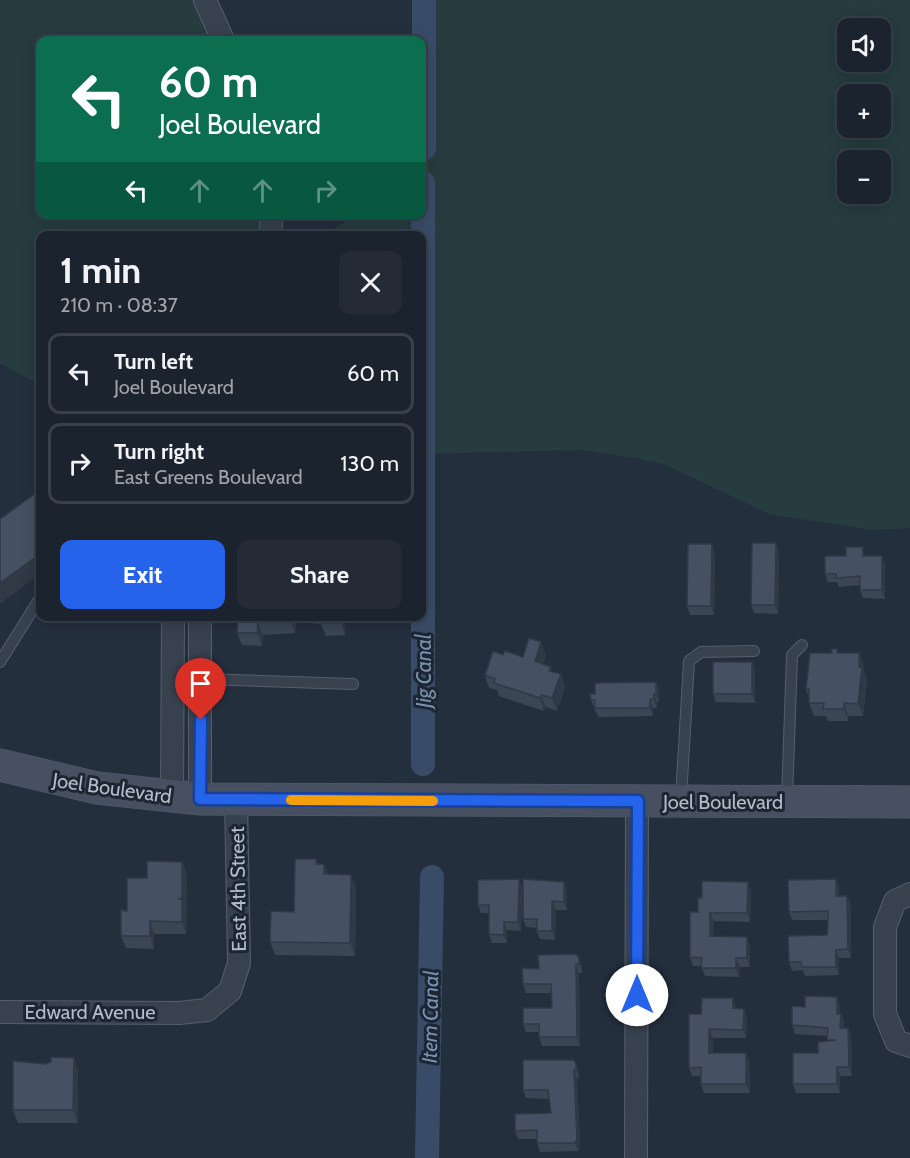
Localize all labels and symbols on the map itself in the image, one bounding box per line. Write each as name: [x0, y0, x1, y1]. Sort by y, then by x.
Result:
water label: Jig Canal: [411, 634, 436, 710]
pin: [175, 658, 226, 720]
street label: Joel Boulevard: [50, 768, 173, 808]
street label: Joel Boulevard: [662, 790, 783, 814]
street label: East 4th Street: [225, 826, 251, 952]
position arrow: [605, 963, 669, 1027]
water label: Item Canal: [417, 970, 443, 1063]
street label: Edward Avenue: [25, 1000, 155, 1024]

